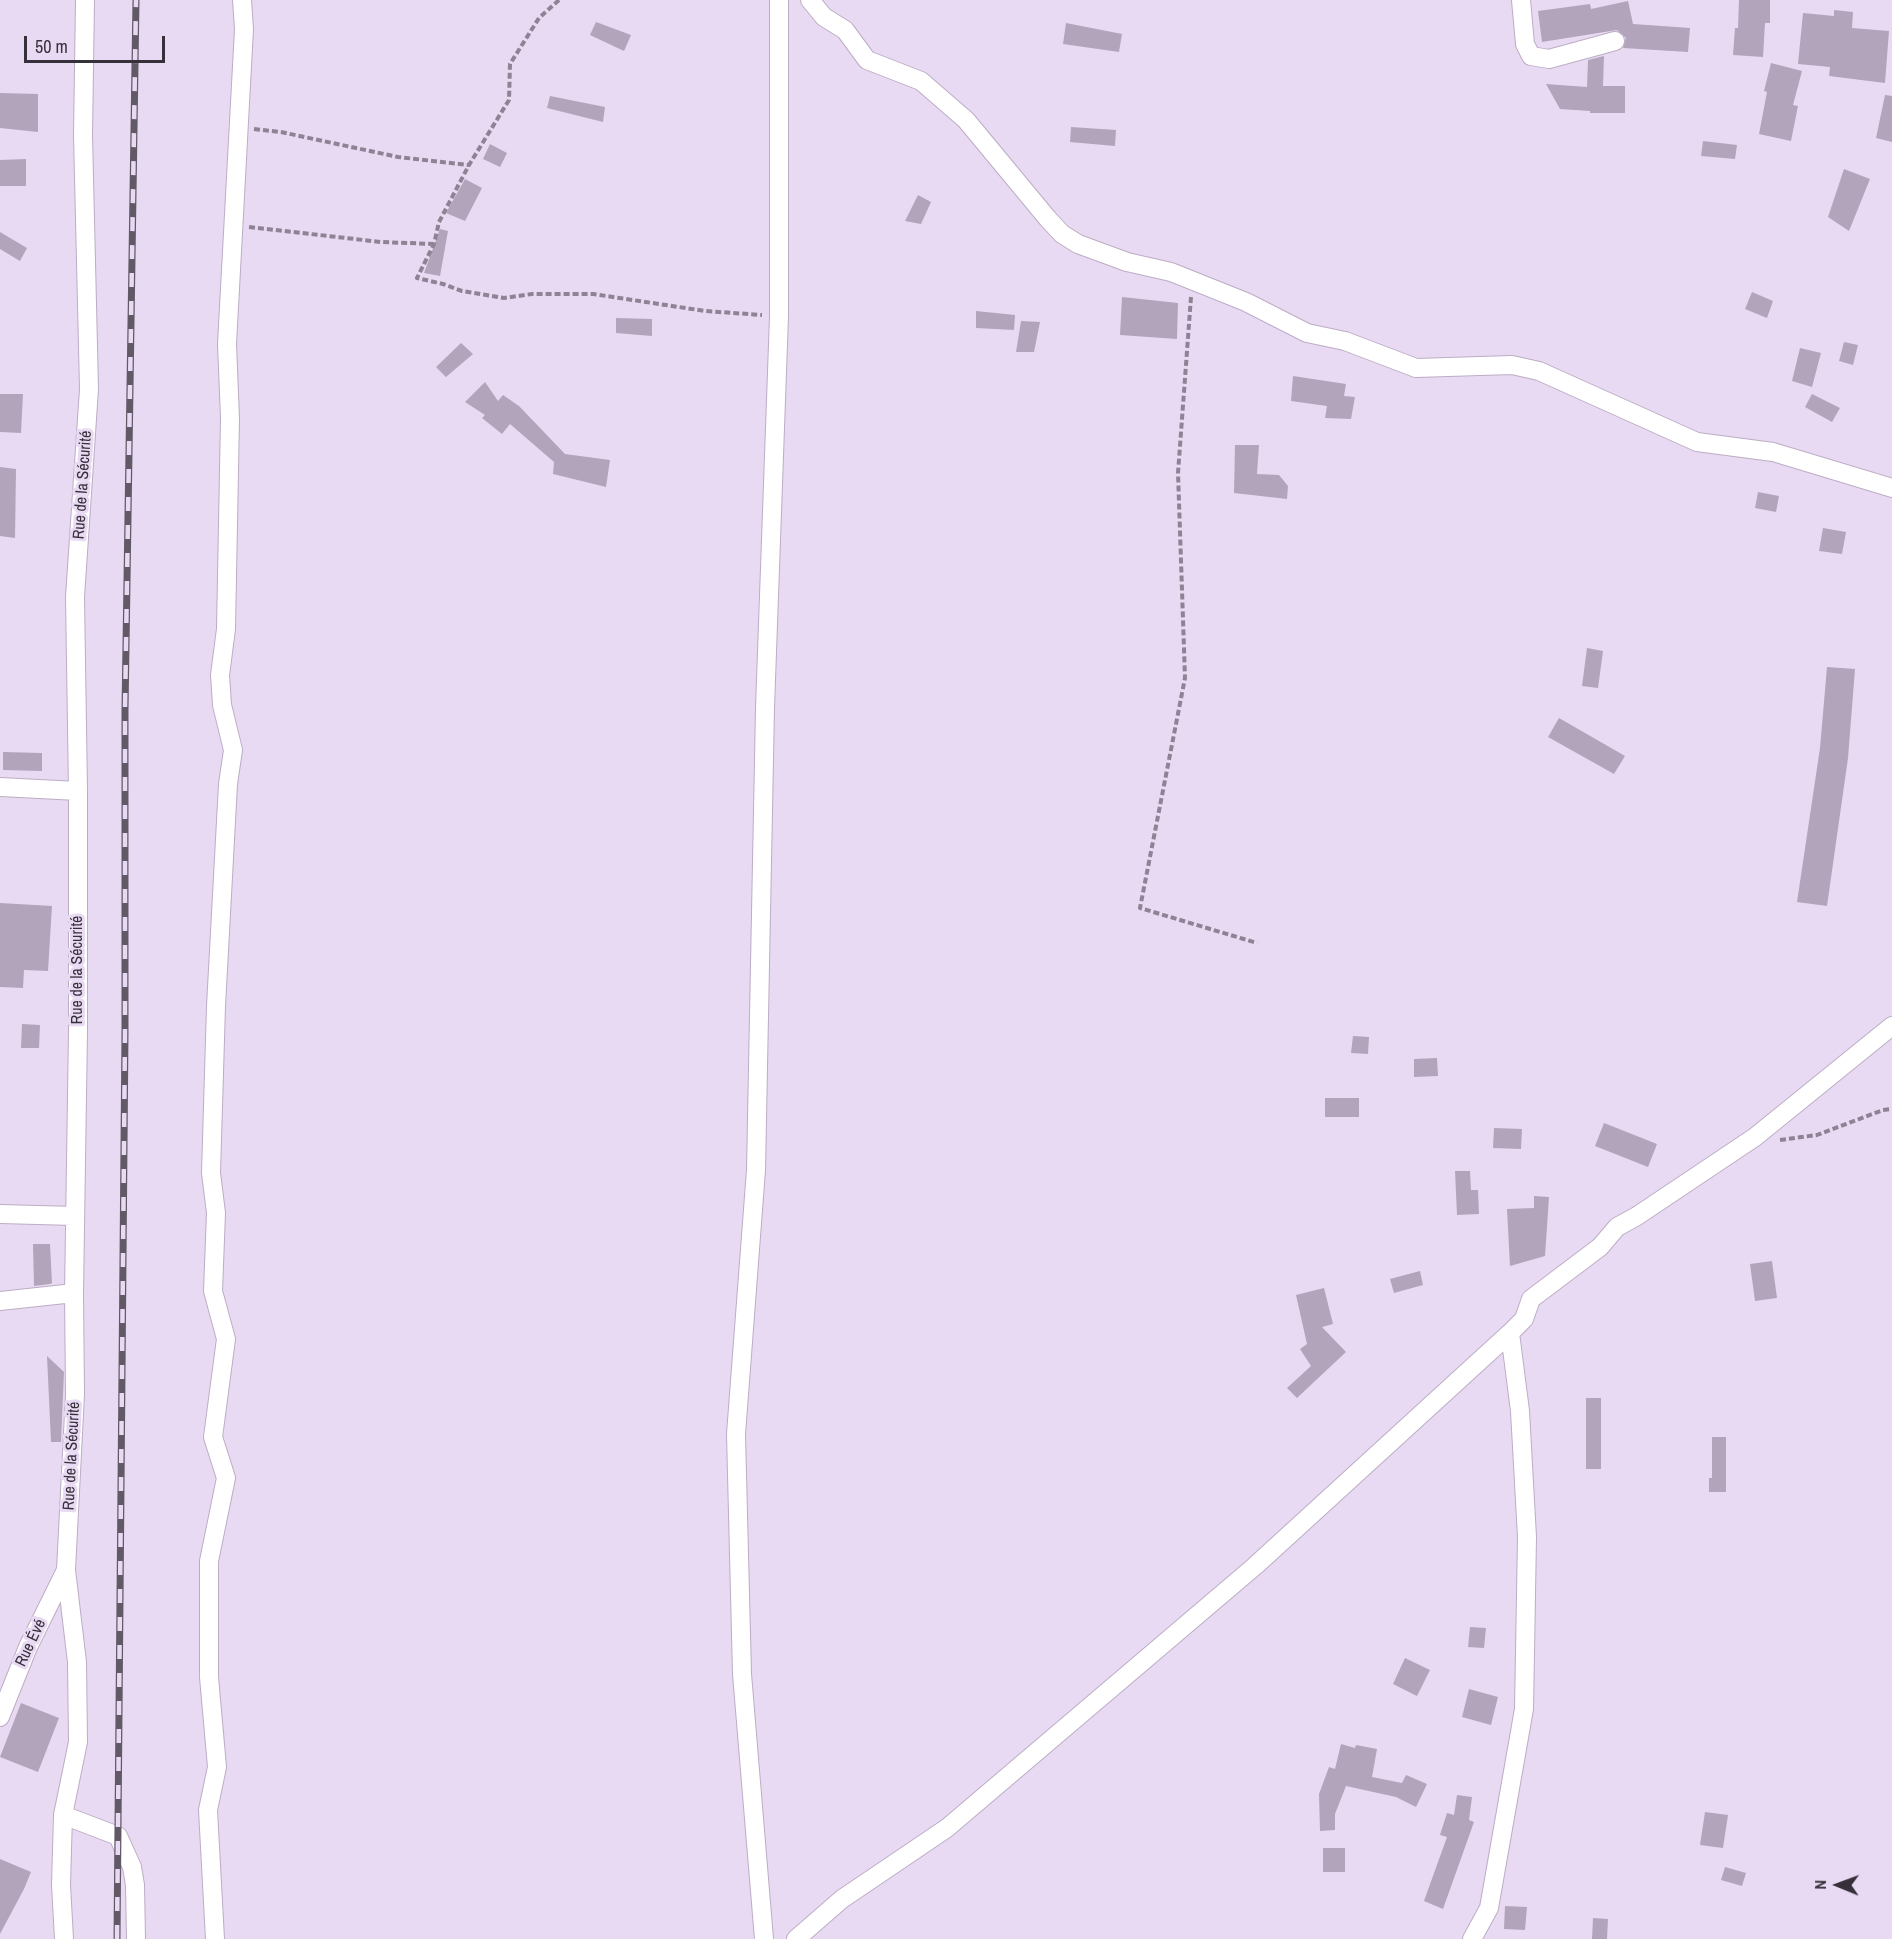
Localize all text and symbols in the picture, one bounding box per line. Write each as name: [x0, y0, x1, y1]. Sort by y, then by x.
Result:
scale bar: [27, 24, 168, 62]
text: 50 m: [35, 34, 68, 59]
street label: Rue de la Sécurité: [70, 430, 96, 540]
street label: Rue de la Sécurité: [68, 916, 88, 1024]
street label: Rue de la Sécurité: [60, 1401, 84, 1511]
street label: Rue Évé: [12, 1616, 50, 1670]
north arrow: [1808, 1855, 1868, 1915]
text: N: [1809, 1880, 1831, 1890]

